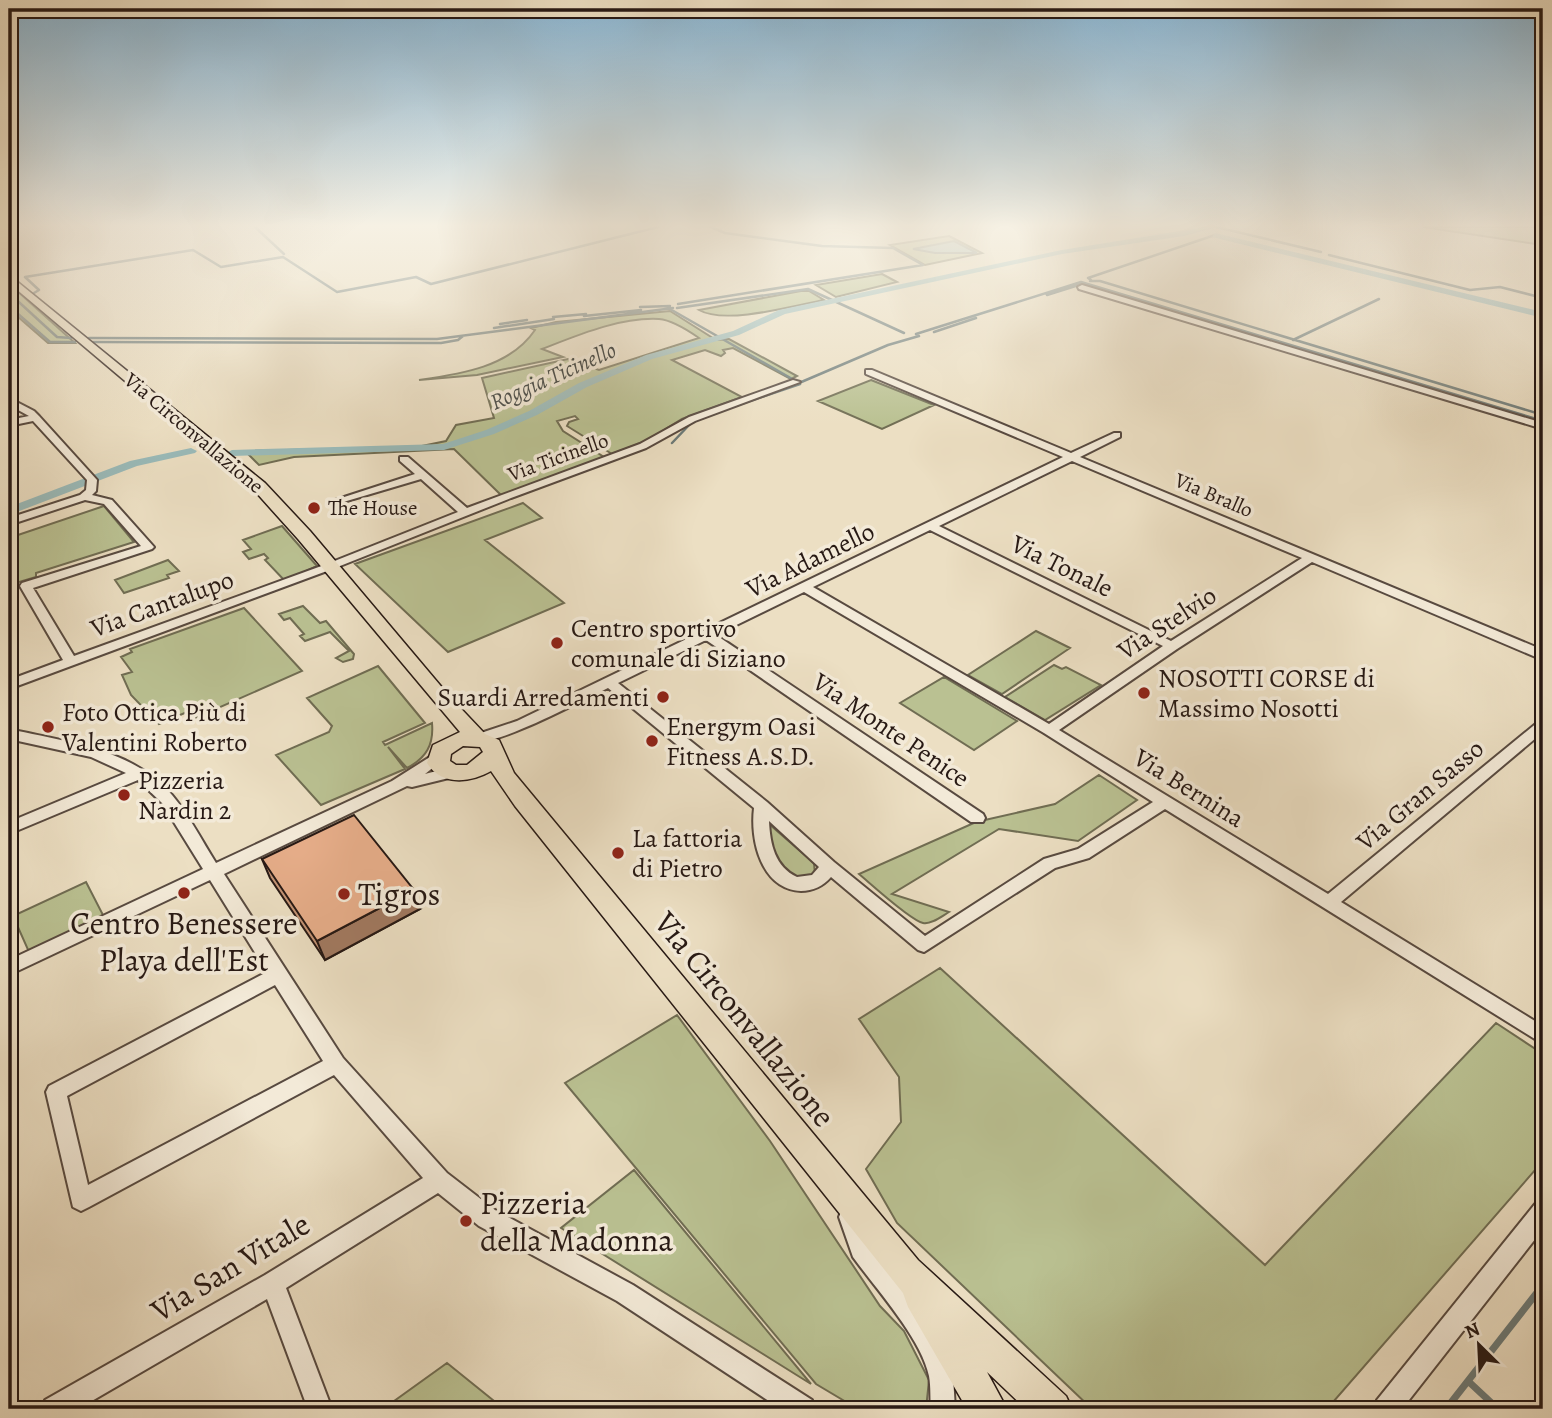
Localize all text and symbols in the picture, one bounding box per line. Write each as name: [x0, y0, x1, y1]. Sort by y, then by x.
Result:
water label: Roggia Ticinello: [485, 334, 621, 418]
street label: Via Circonvallazione: [117, 366, 270, 500]
street label: Via Ticinello: [503, 426, 612, 488]
street label: Via Brallo: [1170, 466, 1257, 524]
place label: The House: [328, 494, 417, 522]
marker: The House: [306, 500, 322, 516]
street label: Via Adamello: [739, 514, 880, 607]
street label: Via Tonale: [1004, 526, 1119, 606]
street label: Via Cantalupo: [85, 562, 238, 646]
street label: Via Stelvio: [1110, 578, 1223, 669]
place label: Centro sportivo comunale di Siziano: [571, 611, 786, 676]
marker: Centro sportivo comunale di Siziano: [549, 635, 565, 651]
place label: NOSOTTI CORSE di Massimo Nosotti: [1158, 661, 1375, 726]
street label: Via Monte Penice: [805, 664, 976, 795]
place label: Suardi Arredamenti: [437, 680, 649, 715]
marker: NOSOTTI CORSE di Massimo Nosotti: [1136, 685, 1152, 701]
marker: Suardi Arredamenti: [655, 689, 671, 705]
place label: Foto Ottica Più di Valentini Roberto: [61, 695, 247, 760]
place label: Energym Oasi Fitness A.S.D.: [666, 709, 816, 774]
marker: Foto Ottica Più di Valentini Roberto: [40, 719, 56, 735]
street label: Via Gran Sasso: [1348, 731, 1491, 859]
marker: Energym Oasi Fitness A.S.D.: [644, 733, 660, 749]
street label: Via Bernina: [1126, 740, 1251, 836]
place label: Pizzeria Nardin 2: [138, 763, 231, 828]
marker: Pizzeria Nardin 2: [116, 787, 132, 803]
place label: La fattoria di Pietro: [632, 821, 742, 886]
marker: La fattoria di Pietro: [610, 845, 626, 861]
place label: Tigros: [358, 872, 440, 916]
marker: Centro Benessere Playa dell'Est: [176, 885, 192, 901]
marker: Tigros: [336, 886, 352, 902]
place label: Centro Benessere Playa dell'Est: [70, 901, 298, 982]
street label: Via Circonvallazione: [644, 901, 846, 1136]
place label: Pizzeria della Madonna: [480, 1181, 673, 1262]
street label: Via San Vitale: [141, 1202, 318, 1332]
marker: Pizzeria della Madonna: [458, 1213, 474, 1229]
north arrow: [1444, 1310, 1514, 1380]
text: N: [1461, 1316, 1484, 1345]

